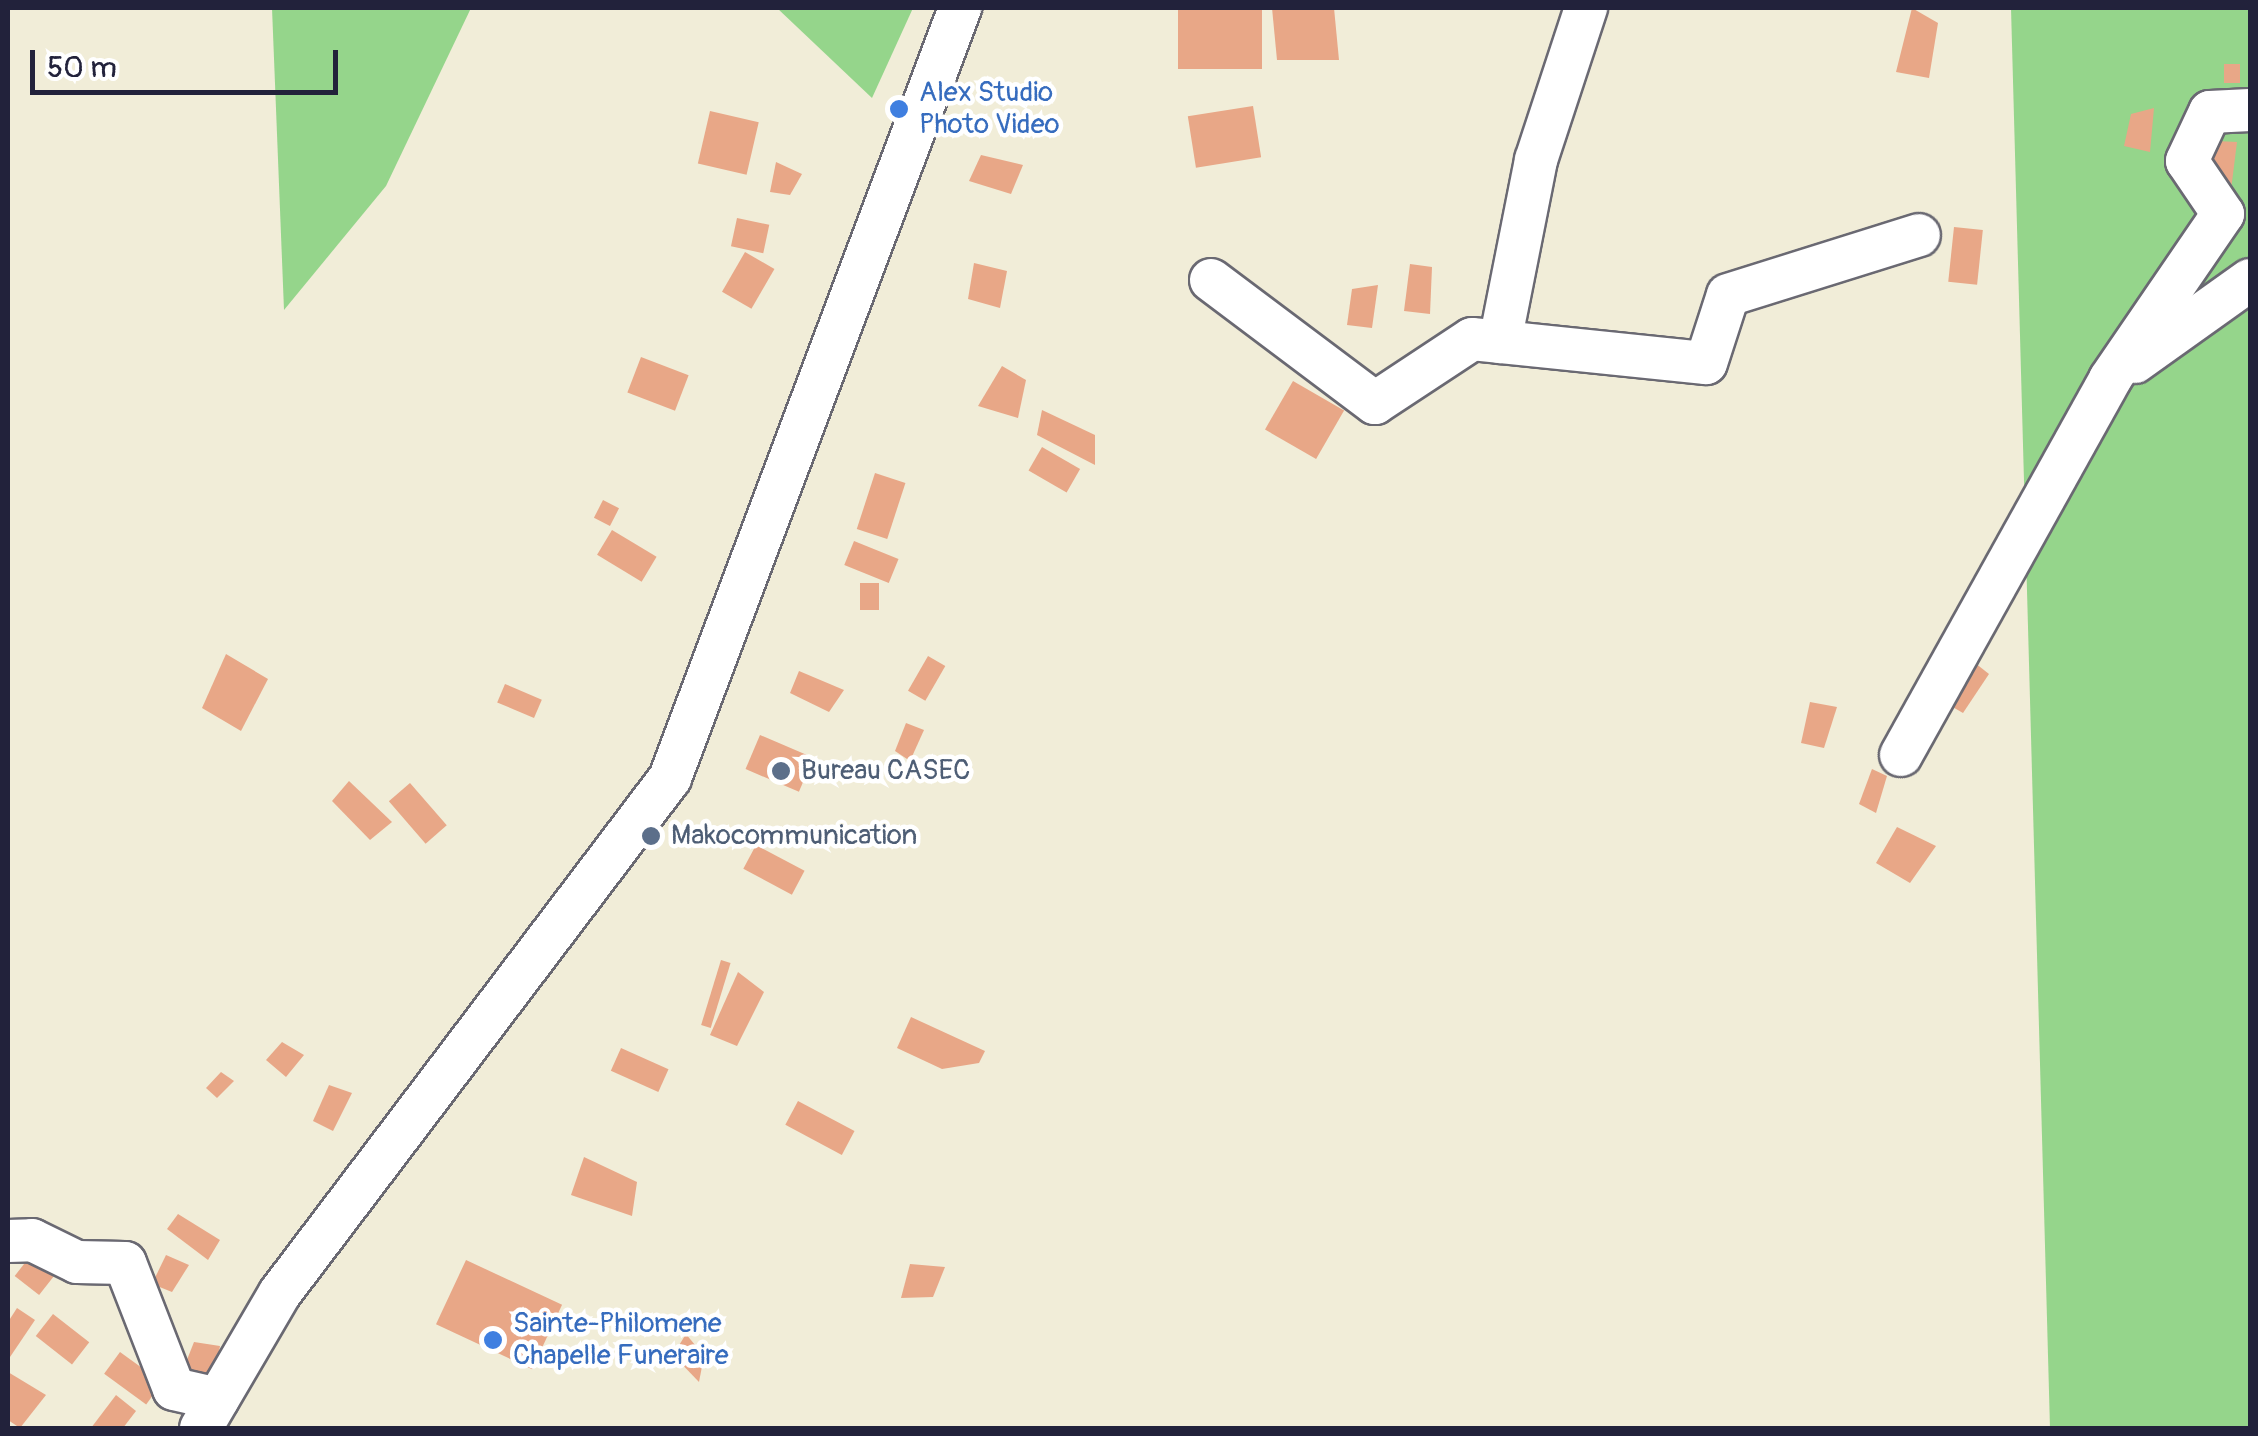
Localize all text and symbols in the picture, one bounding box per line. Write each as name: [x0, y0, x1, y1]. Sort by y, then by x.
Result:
scale bar: [35, 30, 342, 92]
text: 50 m: [47, 49, 117, 86]
place label: Alex Studio Photo Video: [919, 76, 1060, 142]
marker: Alex Studio Photo Video: [888, 98, 910, 120]
place label: Bureau CASEC: [801, 754, 970, 788]
marker: Bureau CASEC: [770, 760, 792, 782]
place label: Makocommunication: [671, 819, 917, 853]
marker: Makocommunication: [640, 825, 662, 847]
place label: Sainte-Philomene Chapelle Funeraire: [513, 1307, 728, 1373]
marker: Sainte-Philomene Chapelle Funeraire: [482, 1329, 504, 1351]

